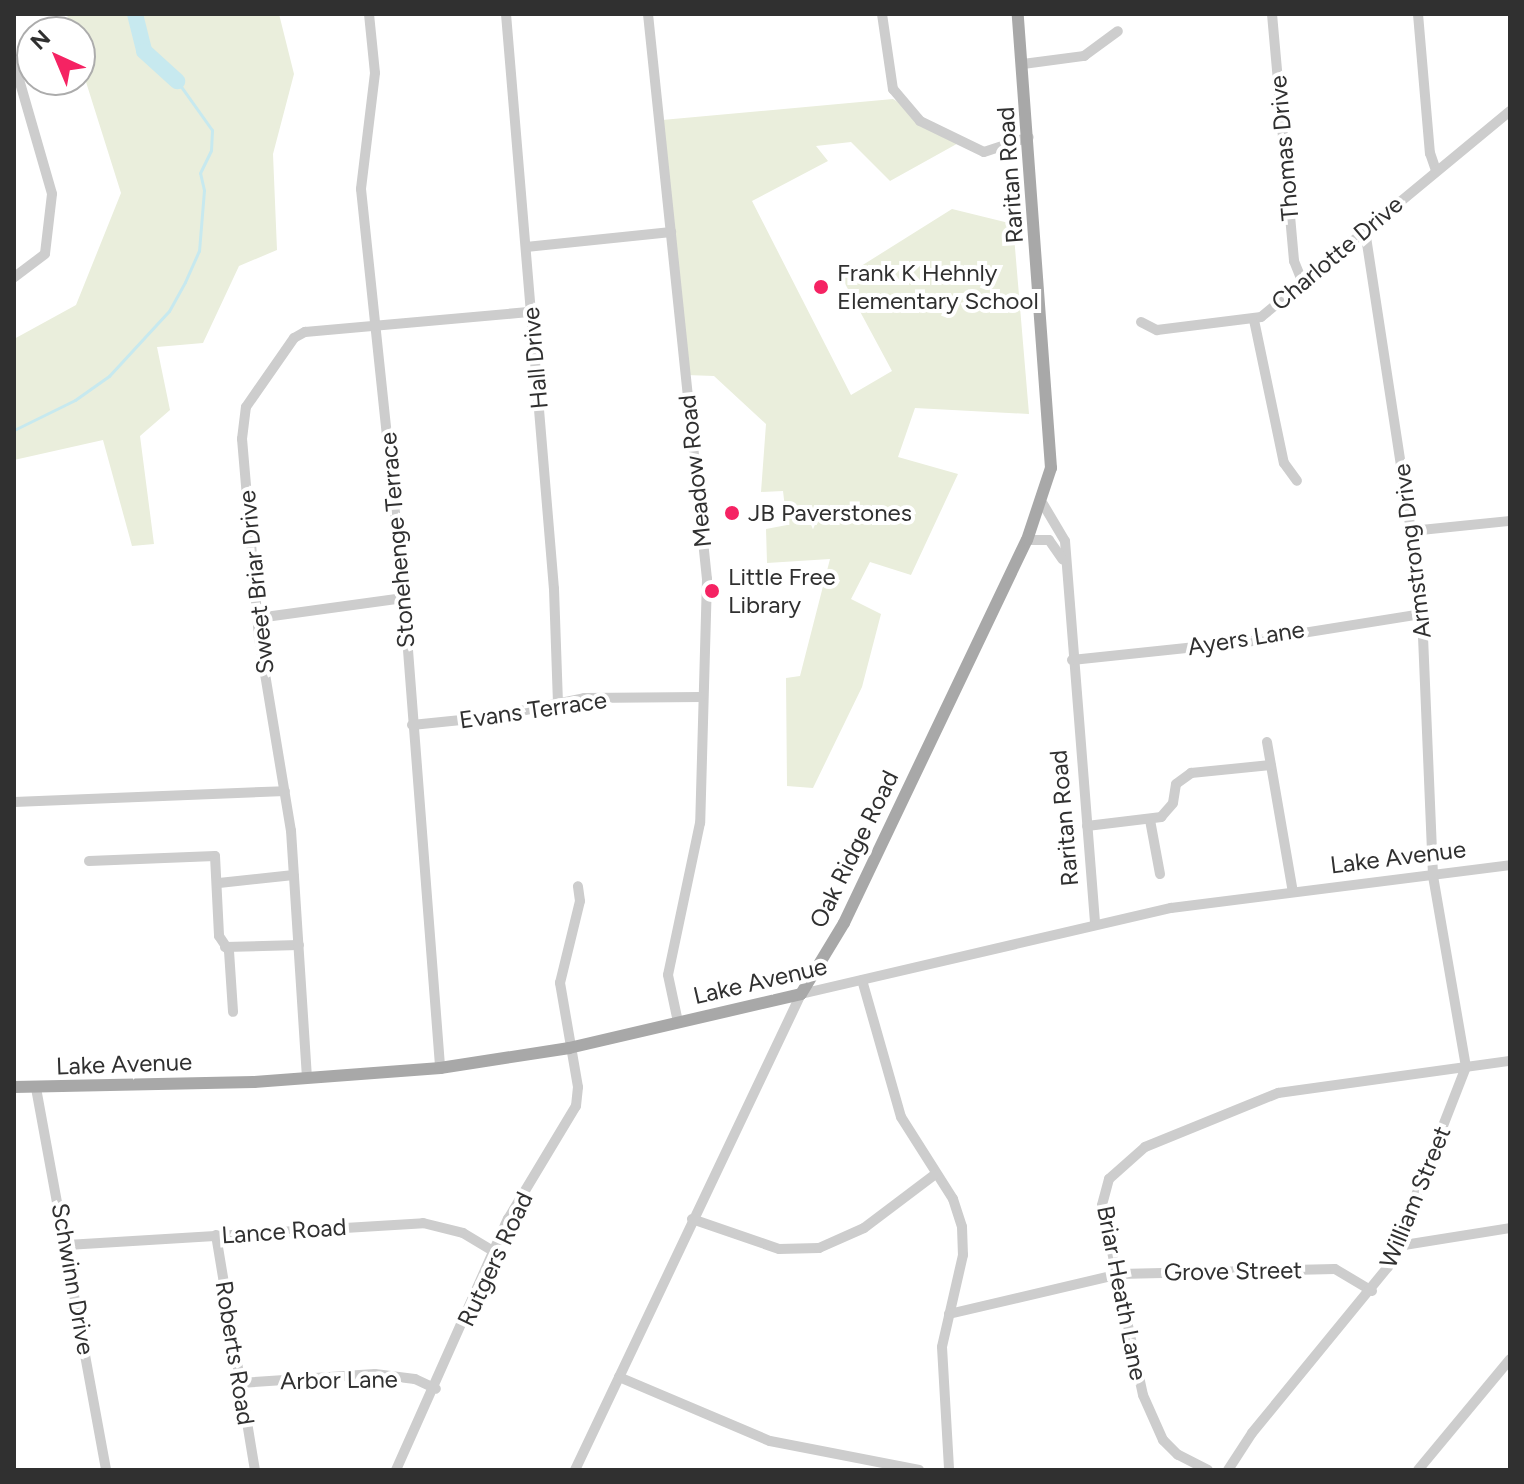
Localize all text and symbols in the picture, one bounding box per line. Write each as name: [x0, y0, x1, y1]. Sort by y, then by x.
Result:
north arrow: [16, 16, 96, 96]
text: N: [25, 24, 56, 55]
street label: Thomas Drive: [1263, 74, 1305, 222]
street label: Raritan Road: [991, 106, 1029, 244]
street label: Charlotte Drive: [1265, 190, 1409, 316]
place label: Frank K Hehnly Elementary School: [837, 259, 1039, 315]
marker: Frank K Hehnly Elementary School: [812, 278, 830, 296]
street label: Hall Drive: [516, 306, 554, 410]
street label: Meadow Road: [673, 393, 717, 549]
street label: Stonehenge Terrace: [373, 431, 421, 649]
street label: Armstrong Drive: [1387, 462, 1437, 640]
street label: Sweet Briar Drive: [232, 489, 280, 675]
place label: JB Paverstones: [748, 499, 912, 527]
marker: JB Paverstones: [723, 504, 741, 522]
place label: Little Free Library: [728, 563, 836, 619]
marker: Little Free Library: [703, 582, 721, 600]
street label: Ayers Lane: [1186, 615, 1306, 661]
street label: Evans Terrace: [457, 685, 609, 735]
street label: Raritan Road: [1044, 749, 1084, 887]
street label: Oak Ridge Road: [803, 766, 905, 932]
street label: Lake Avenue: [1329, 834, 1467, 880]
street label: Lake Avenue: [690, 952, 830, 1010]
street label: Lake Avenue: [55, 1047, 193, 1081]
street label: William Street: [1373, 1122, 1457, 1272]
street label: Rutgers Road: [451, 1187, 539, 1331]
street label: Schwinn Drive: [45, 1201, 101, 1357]
street label: Briar Heath Lane: [1091, 1203, 1153, 1383]
street label: Lance Road: [220, 1212, 348, 1250]
street label: Grove Street: [1164, 1255, 1302, 1287]
street label: Roberts Road: [209, 1279, 261, 1427]
street label: Arbor Lane: [280, 1365, 398, 1395]

